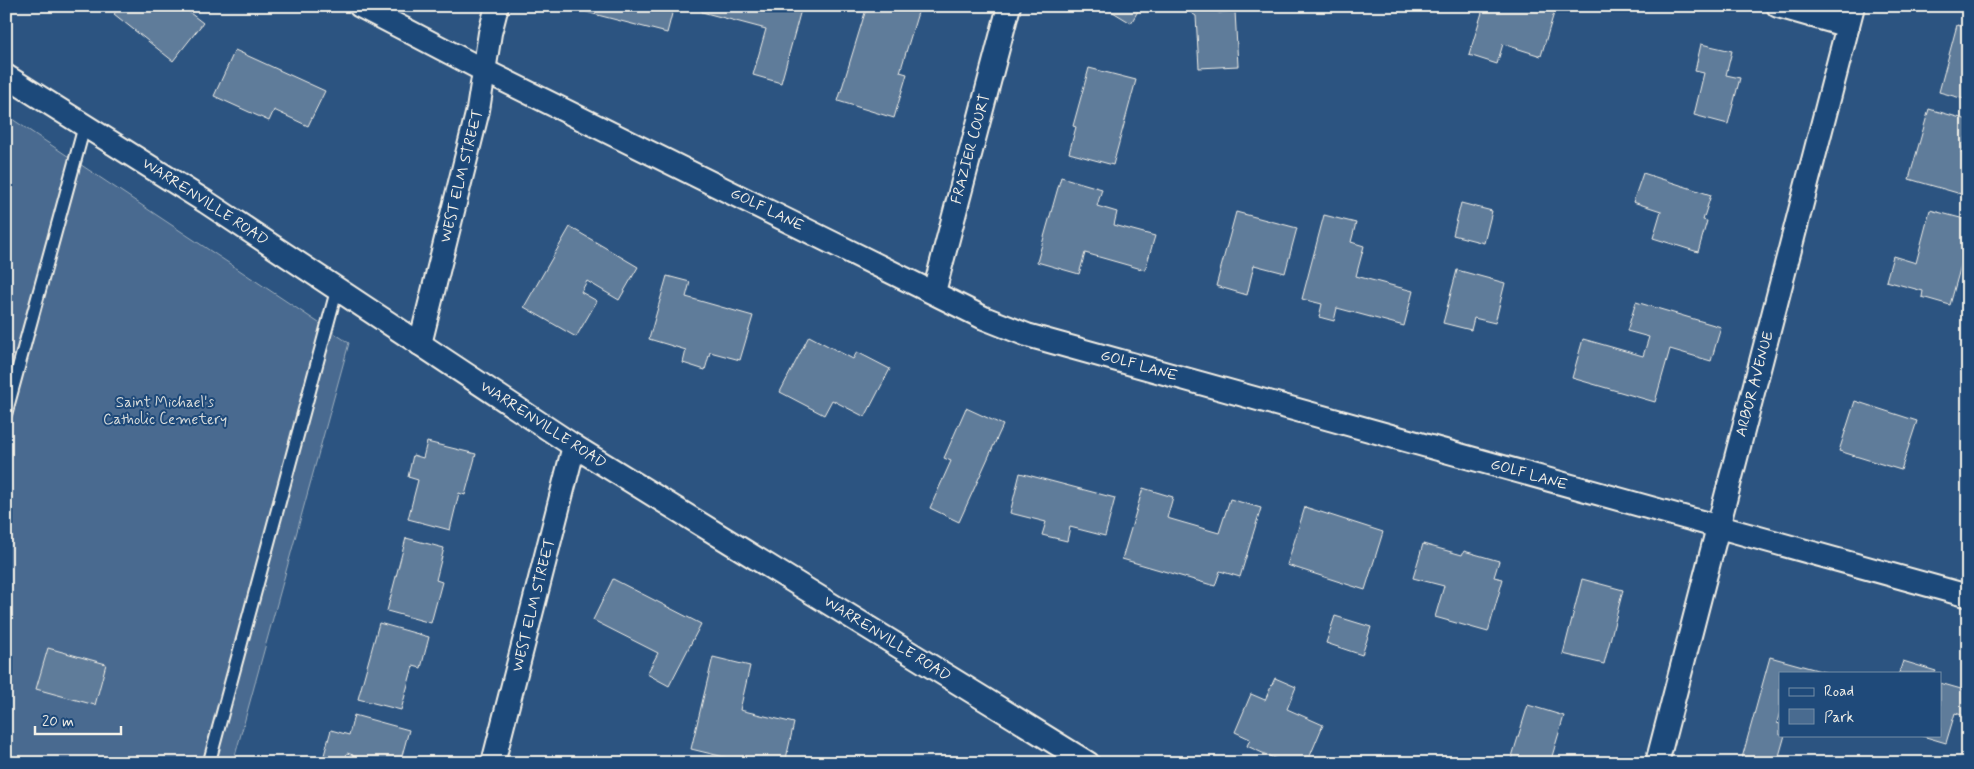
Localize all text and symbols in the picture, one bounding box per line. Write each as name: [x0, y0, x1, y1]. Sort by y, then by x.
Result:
street label: FRAZIER COURT: [947, 91, 995, 206]
street label: WEST ELM STREET: [436, 107, 488, 245]
street label: WARRENVILLE ROAD: [138, 154, 272, 250]
street label: GOLF LANE: [727, 184, 807, 237]
street label: ARBOR AVENUE: [1731, 329, 1779, 439]
street label: GOLF LANE: [1098, 345, 1180, 387]
street label: WARRENVILLE ROAD: [476, 377, 610, 473]
park label: Saint Michael's Catholic Cemetery: [103, 393, 227, 430]
street label: GOLF LANE: [1488, 454, 1570, 496]
street label: WEST ELM STREET: [508, 536, 560, 674]
street label: WARRENVILLE ROAD: [819, 592, 955, 686]
legend: [1779, 672, 1942, 736]
text: Road: [1824, 682, 1854, 702]
scale bar: [35, 704, 121, 736]
text: Park: [1824, 708, 1854, 728]
text: 20 m: [42, 712, 74, 732]

